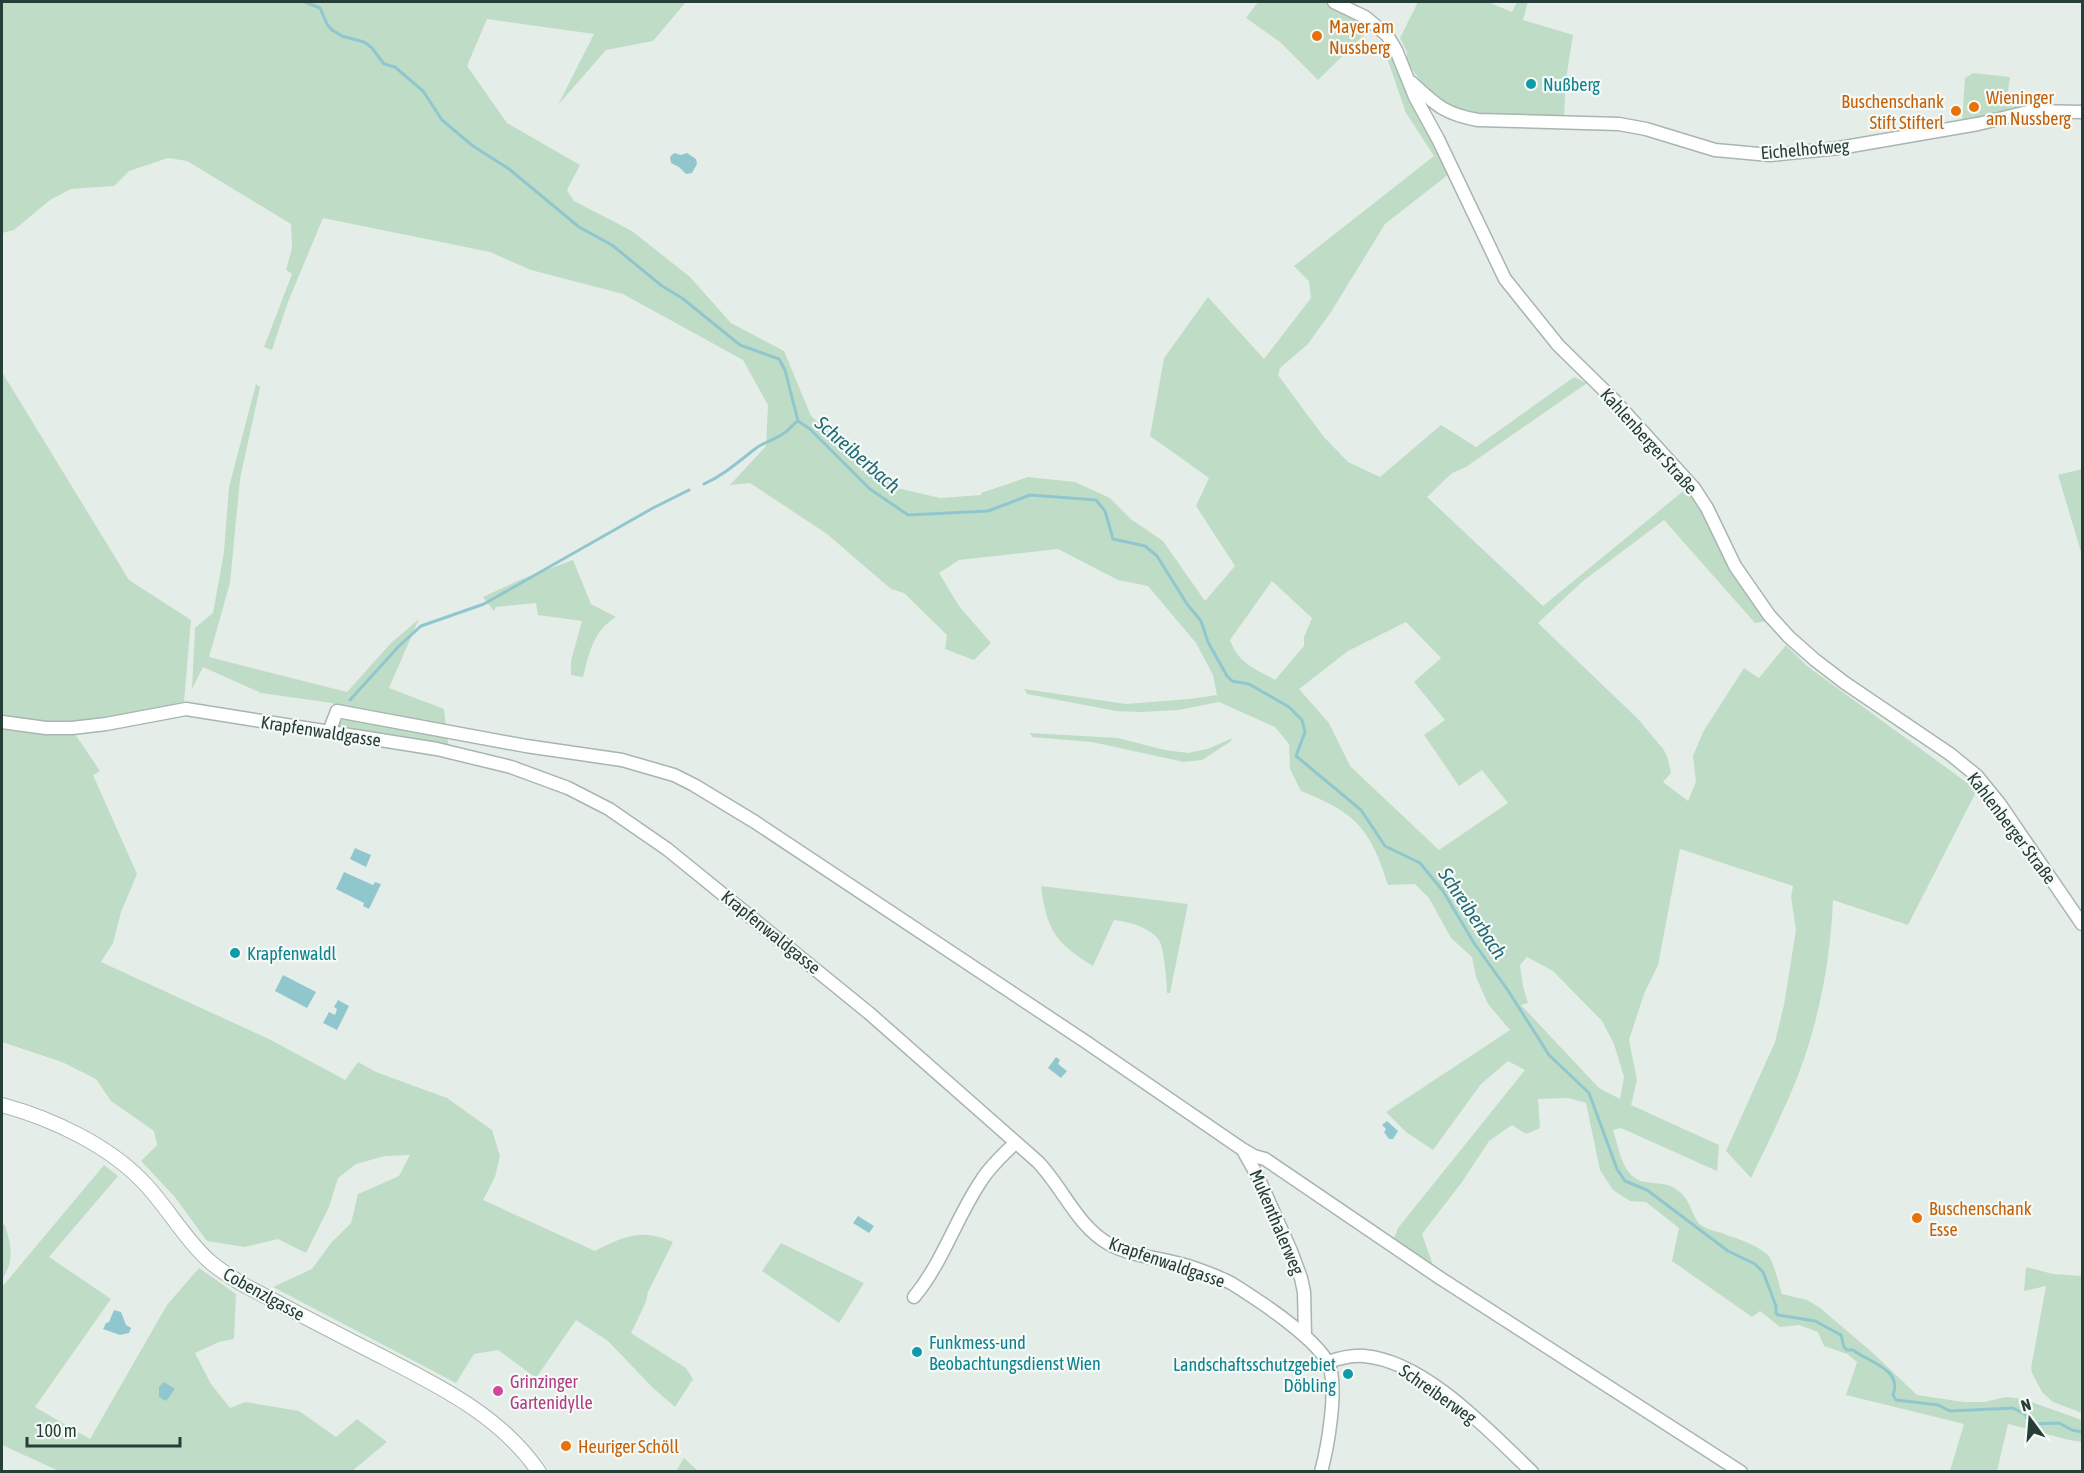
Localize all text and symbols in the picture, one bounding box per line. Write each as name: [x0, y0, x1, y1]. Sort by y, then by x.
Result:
place label: Mayer am Nussberg: [1329, 16, 1394, 58]
marker: Mayer am Nussberg: [1310, 29, 1324, 43]
place label: Nußberg: [1543, 74, 1600, 95]
marker: Nußberg: [1524, 77, 1538, 91]
place label: Wieninger am Nussberg: [1986, 87, 2071, 129]
place label: Buschenschank Stift Stifterl: [1841, 91, 1944, 133]
marker: Wieninger am Nussberg: [1967, 100, 1981, 114]
marker: Buschenschank Stift Stifterl: [1949, 104, 1963, 118]
street label: Eichelhofweg: [1760, 135, 1850, 163]
street label: Kahlenberger Straße: [1596, 384, 1702, 498]
water label: Schreiberbach: [810, 410, 905, 497]
street label: Krapfenwaldgasse: [259, 711, 383, 751]
street label: Kahlenberger Straße: [1963, 768, 2061, 888]
water label: Schreiberbach: [1434, 862, 1512, 963]
street label: Krapfenwaldgasse: [717, 886, 825, 978]
place label: Krapfenwaldl: [247, 943, 337, 964]
marker: Krapfenwaldl: [228, 946, 242, 960]
street label: Mukenthalerweg: [1245, 1166, 1309, 1278]
place label: Buschenschank Esse: [1929, 1198, 2032, 1240]
marker: Buschenschank Esse: [1910, 1211, 1924, 1225]
street label: Krapfenwaldgasse: [1106, 1232, 1228, 1292]
street label: Cobenzlgasse: [220, 1263, 308, 1325]
place label: Funkmess-und Beobachtungsdienst Wien: [929, 1332, 1101, 1374]
marker: Funkmess-und Beobachtungsdienst Wien: [910, 1345, 924, 1359]
place label: Landschaftsschutzgebiet Döbling: [1173, 1354, 1336, 1396]
street label: Schreiberweg: [1395, 1360, 1481, 1428]
marker: Landschaftsschutzgebiet Döbling: [1341, 1367, 1355, 1381]
place label: Grinzinger Gartenidylle: [510, 1371, 593, 1413]
marker: Grinzinger Gartenidylle: [491, 1384, 505, 1398]
north arrow: [2000, 1389, 2060, 1449]
text: N: [2019, 1395, 2033, 1415]
scale bar: [27, 1410, 180, 1448]
text: 100 m: [36, 1420, 77, 1441]
place label: Heuriger Schöll: [578, 1436, 679, 1457]
marker: Heuriger Schöll: [559, 1439, 573, 1453]

